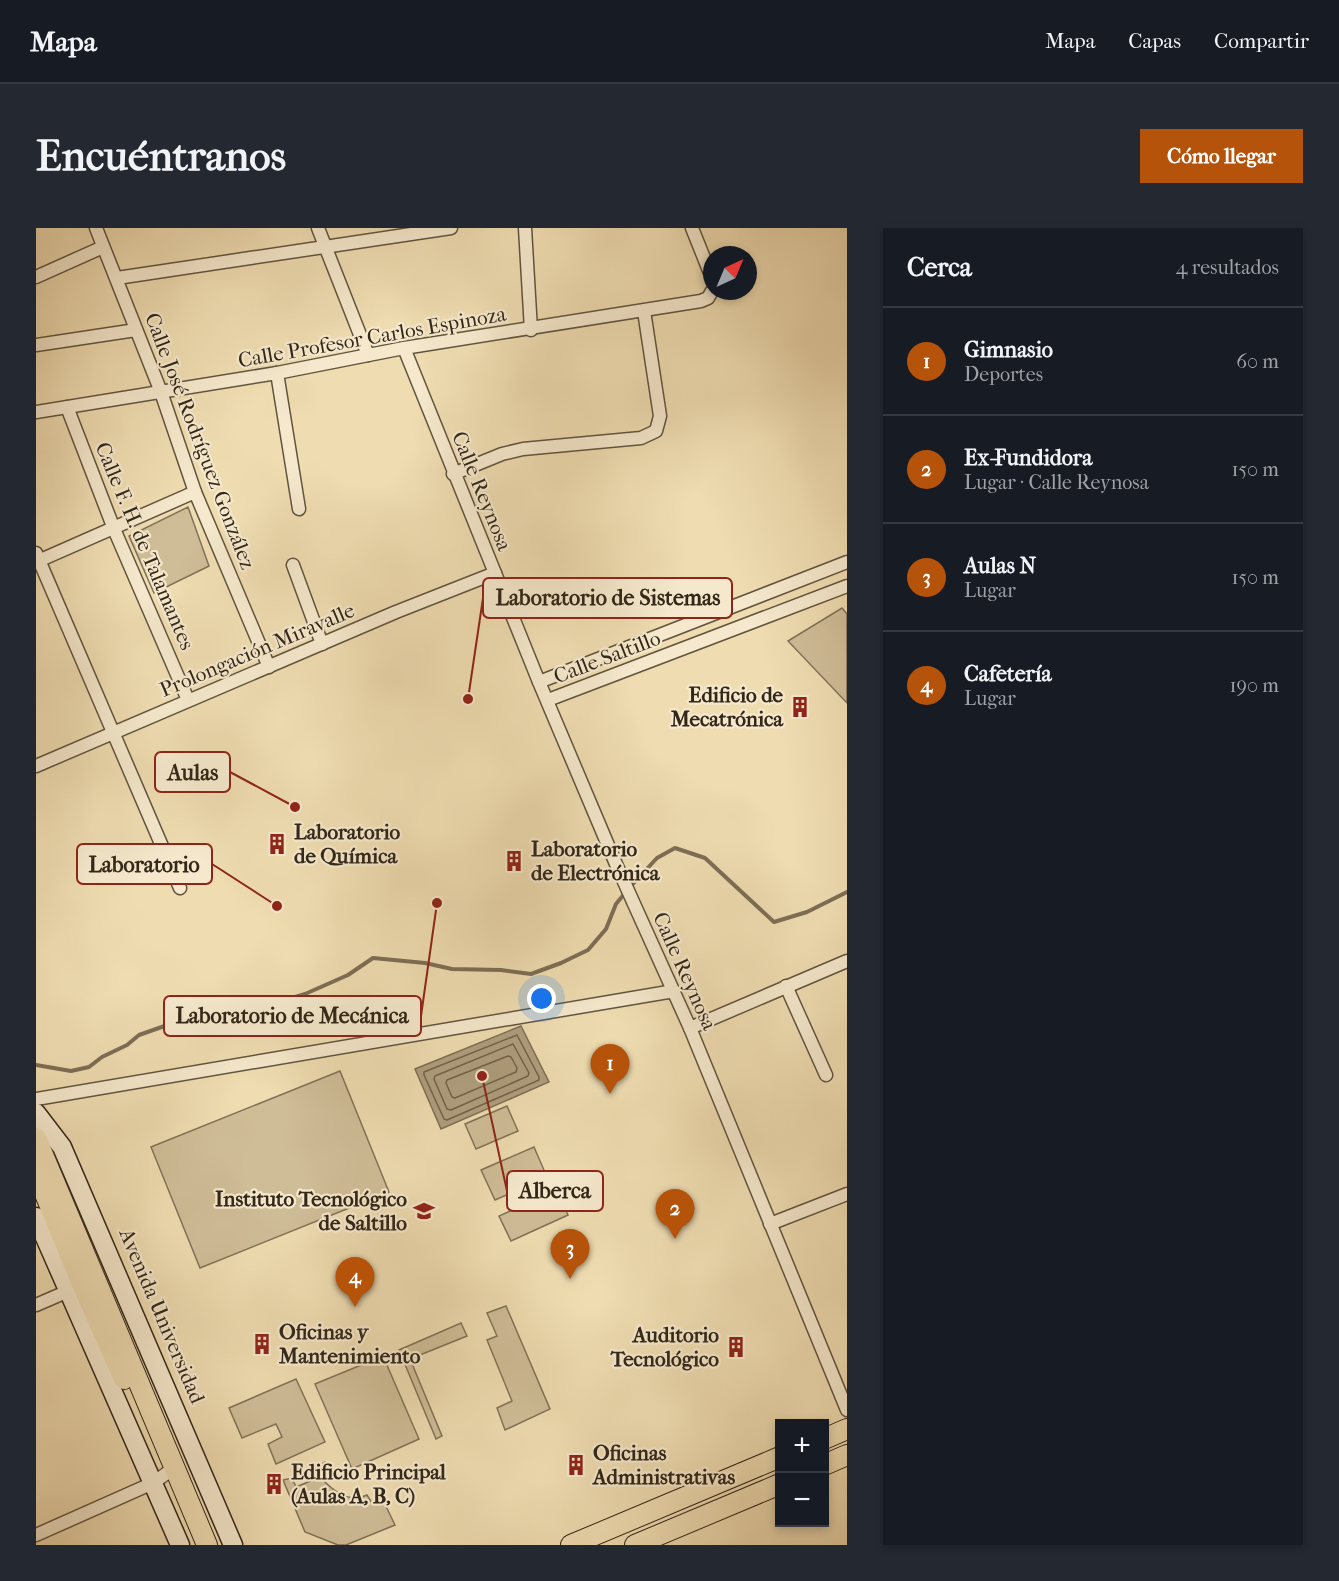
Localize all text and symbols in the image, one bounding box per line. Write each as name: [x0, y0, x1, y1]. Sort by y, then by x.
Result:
text: Mapa: [30, 25, 97, 58]
text: Mapa: [1045, 29, 1095, 53]
text: Capas: [1128, 29, 1181, 53]
text: Compartir: [1214, 29, 1309, 53]
button: Cómo llegar: [1140, 129, 1303, 183]
text: Encuéntranos: [36, 132, 286, 181]
north arrow: [703, 246, 757, 300]
text: Cerca: [907, 252, 972, 283]
text: 4 resultados: [1176, 256, 1279, 279]
street label: Calle Profesor Carlos Espinoza: [236, 302, 508, 372]
street label: Calle José Rodríguez González: [140, 309, 260, 573]
text: Gimnasio: [964, 337, 1053, 363]
text: 1: [923, 350, 930, 373]
text: 60 m: [1236, 350, 1279, 373]
text: Deportes: [964, 363, 1043, 386]
street label: Calle Reynosa: [447, 428, 517, 554]
street label: Calle F. H. de Talamantes: [90, 439, 200, 654]
text: Ex-Fundidora: [964, 445, 1092, 471]
text: 2: [921, 458, 932, 481]
text: 150 m: [1231, 458, 1279, 481]
text: Lugar · Calle Reynosa: [964, 471, 1149, 494]
text: Aulas N: [964, 553, 1036, 579]
text: 3: [922, 566, 931, 589]
text: 150 m: [1231, 566, 1279, 589]
callout: Laboratorio de Sistemas: [483, 578, 732, 618]
text: Lugar: [964, 579, 1016, 602]
text: Laboratorio de Sistemas: [496, 585, 720, 611]
street label: Prolongación Miravalle: [156, 598, 358, 702]
street label: Calle Saltillo: [550, 626, 664, 688]
text: Cafetería: [964, 661, 1052, 687]
text: 4: [921, 674, 932, 697]
text: 190 m: [1229, 674, 1279, 697]
place label: Edificio de Mecatrónica: [670, 683, 784, 731]
text: Lugar: [964, 687, 1016, 710]
building icon: Edificio de Mecatrónica: [788, 695, 812, 719]
callout: Aulas: [155, 752, 230, 792]
text: Aulas: [166, 760, 218, 786]
place label: Laboratorio de Química: [294, 820, 401, 868]
building icon: Laboratorio de Química: [265, 832, 289, 856]
place label: Laboratorio de Electrónica: [531, 837, 661, 885]
callout: Laboratorio: [77, 844, 212, 884]
building icon: Laboratorio de Electrónica: [502, 849, 526, 873]
text: Laboratorio: [88, 852, 200, 878]
street label: Calle Reynosa: [648, 908, 722, 1034]
your location: [527, 984, 556, 1013]
callout: Laboratorio de Mecánica: [164, 996, 421, 1036]
text: Laboratorio de Mecánica: [175, 1003, 409, 1029]
pin: 1: [590, 1044, 630, 1094]
callout: Alberca: [507, 1171, 603, 1211]
text: Alberca: [517, 1178, 592, 1204]
place label: Instituto Tecnológico de Saltillo: [215, 1187, 407, 1235]
pin: 2: [656, 1190, 694, 1239]
school or university icon: Instituto Tecnológico de Saltillo: [412, 1199, 436, 1223]
street label: Avenida Universidad: [114, 1224, 210, 1408]
pin: 3: [550, 1230, 590, 1279]
pin: 4: [336, 1258, 374, 1307]
place label: Oficinas y Mantenimiento: [278, 1320, 421, 1368]
place label: Auditorio Tecnológico: [610, 1323, 719, 1371]
building icon: Oficinas y Mantenimiento: [250, 1332, 274, 1356]
building icon: Auditorio Tecnológico: [724, 1335, 748, 1359]
map controls: [775, 1419, 829, 1527]
button: +: [775, 1419, 829, 1473]
place label: Oficinas Administrativas: [591, 1441, 735, 1489]
building icon: Oficinas Administrativas: [564, 1453, 588, 1477]
place label: Edificio Principal (Aulas A, B, C): [291, 1460, 446, 1508]
building icon: Edificio Principal (Aulas A, B, C): [262, 1472, 286, 1496]
button: −: [775, 1473, 829, 1527]

